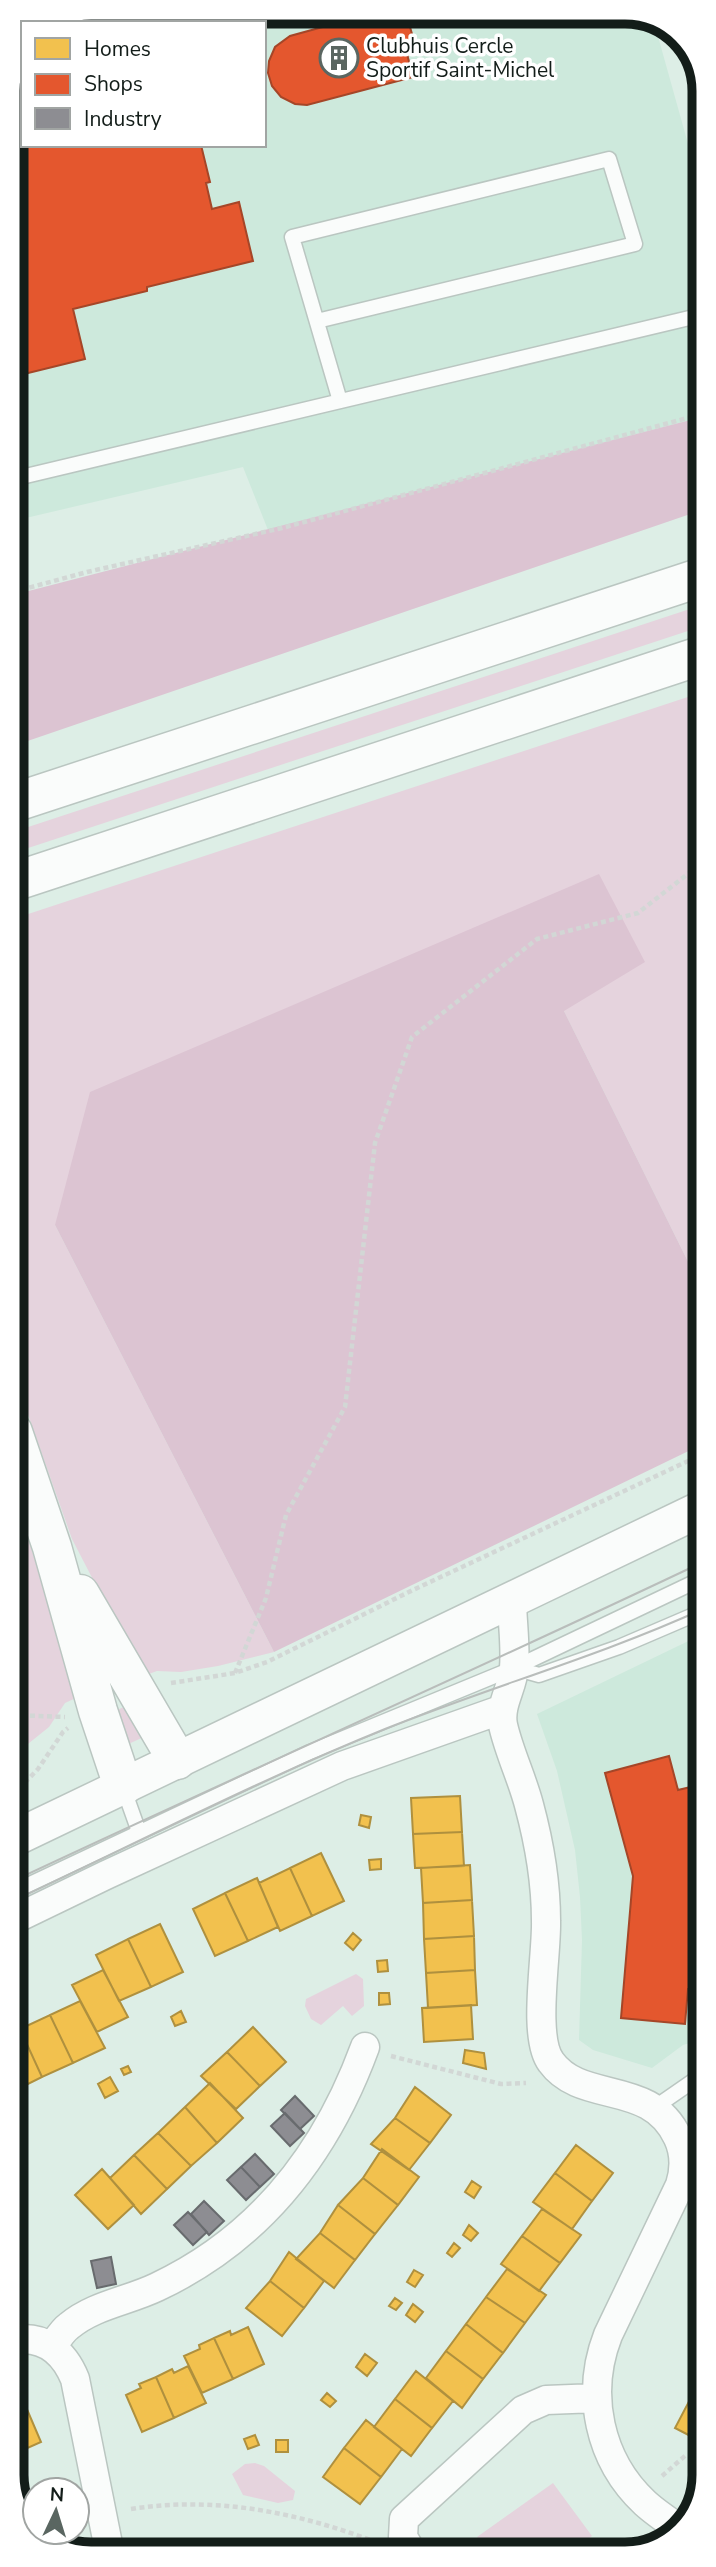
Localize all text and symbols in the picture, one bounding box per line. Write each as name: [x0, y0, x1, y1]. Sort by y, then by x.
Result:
legend: [21, 21, 266, 147]
place label: Clubhuis Cercle Sportif Saint-Michel: [366, 32, 555, 84]
text: Homes: [84, 35, 151, 63]
building icon: Clubhuis Cercle Sportif Saint-Michel: [318, 37, 360, 79]
text: Shops: [84, 70, 143, 98]
text: Industry: [84, 105, 162, 133]
north arrow: [21, 2476, 91, 2546]
text: N: [49, 2482, 65, 2509]

